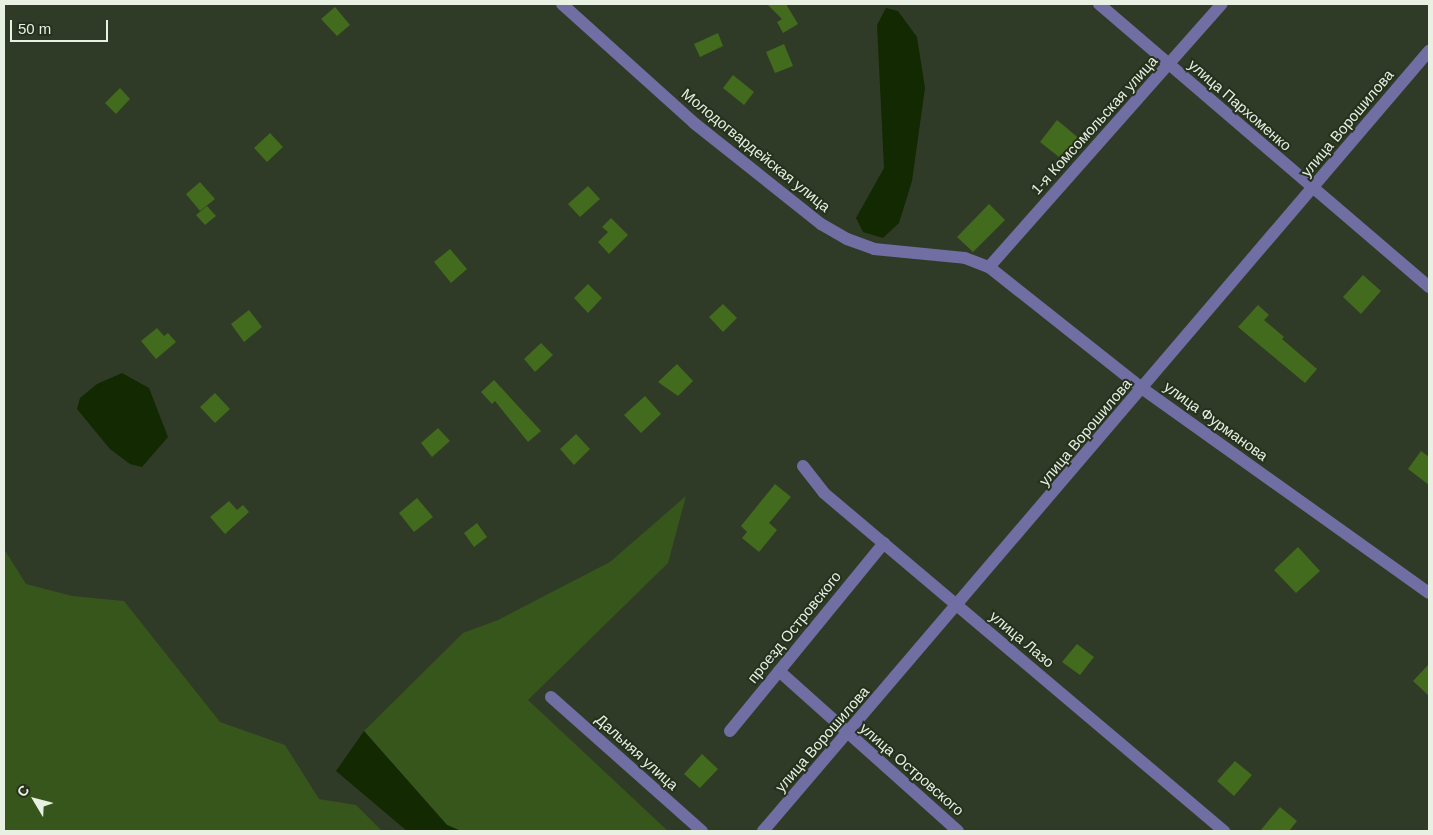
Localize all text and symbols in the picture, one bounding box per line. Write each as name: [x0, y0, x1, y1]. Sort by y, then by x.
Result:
scale bar: [12, 10, 110, 42]
text: 50 m: [18, 20, 51, 37]
street label: 1-я Комсомольская улица: [1027, 52, 1161, 198]
street label: улица Пархоменко: [1185, 55, 1295, 155]
street label: улица Ворошилова: [1297, 66, 1397, 180]
street label: Молодогвардейская улица: [678, 84, 834, 216]
street label: улица Ворошилова: [1035, 375, 1135, 489]
street label: улица Фурманова: [1161, 377, 1271, 465]
street label: проезд Островского: [743, 567, 845, 687]
street label: улица Лазо: [986, 607, 1058, 671]
street label: улица Ворошилова: [771, 682, 873, 796]
street label: Дальняя улица: [592, 710, 682, 794]
street label: улица Островского: [856, 719, 968, 819]
north arrow: [10, 775, 60, 825]
text: С: [14, 782, 32, 800]

